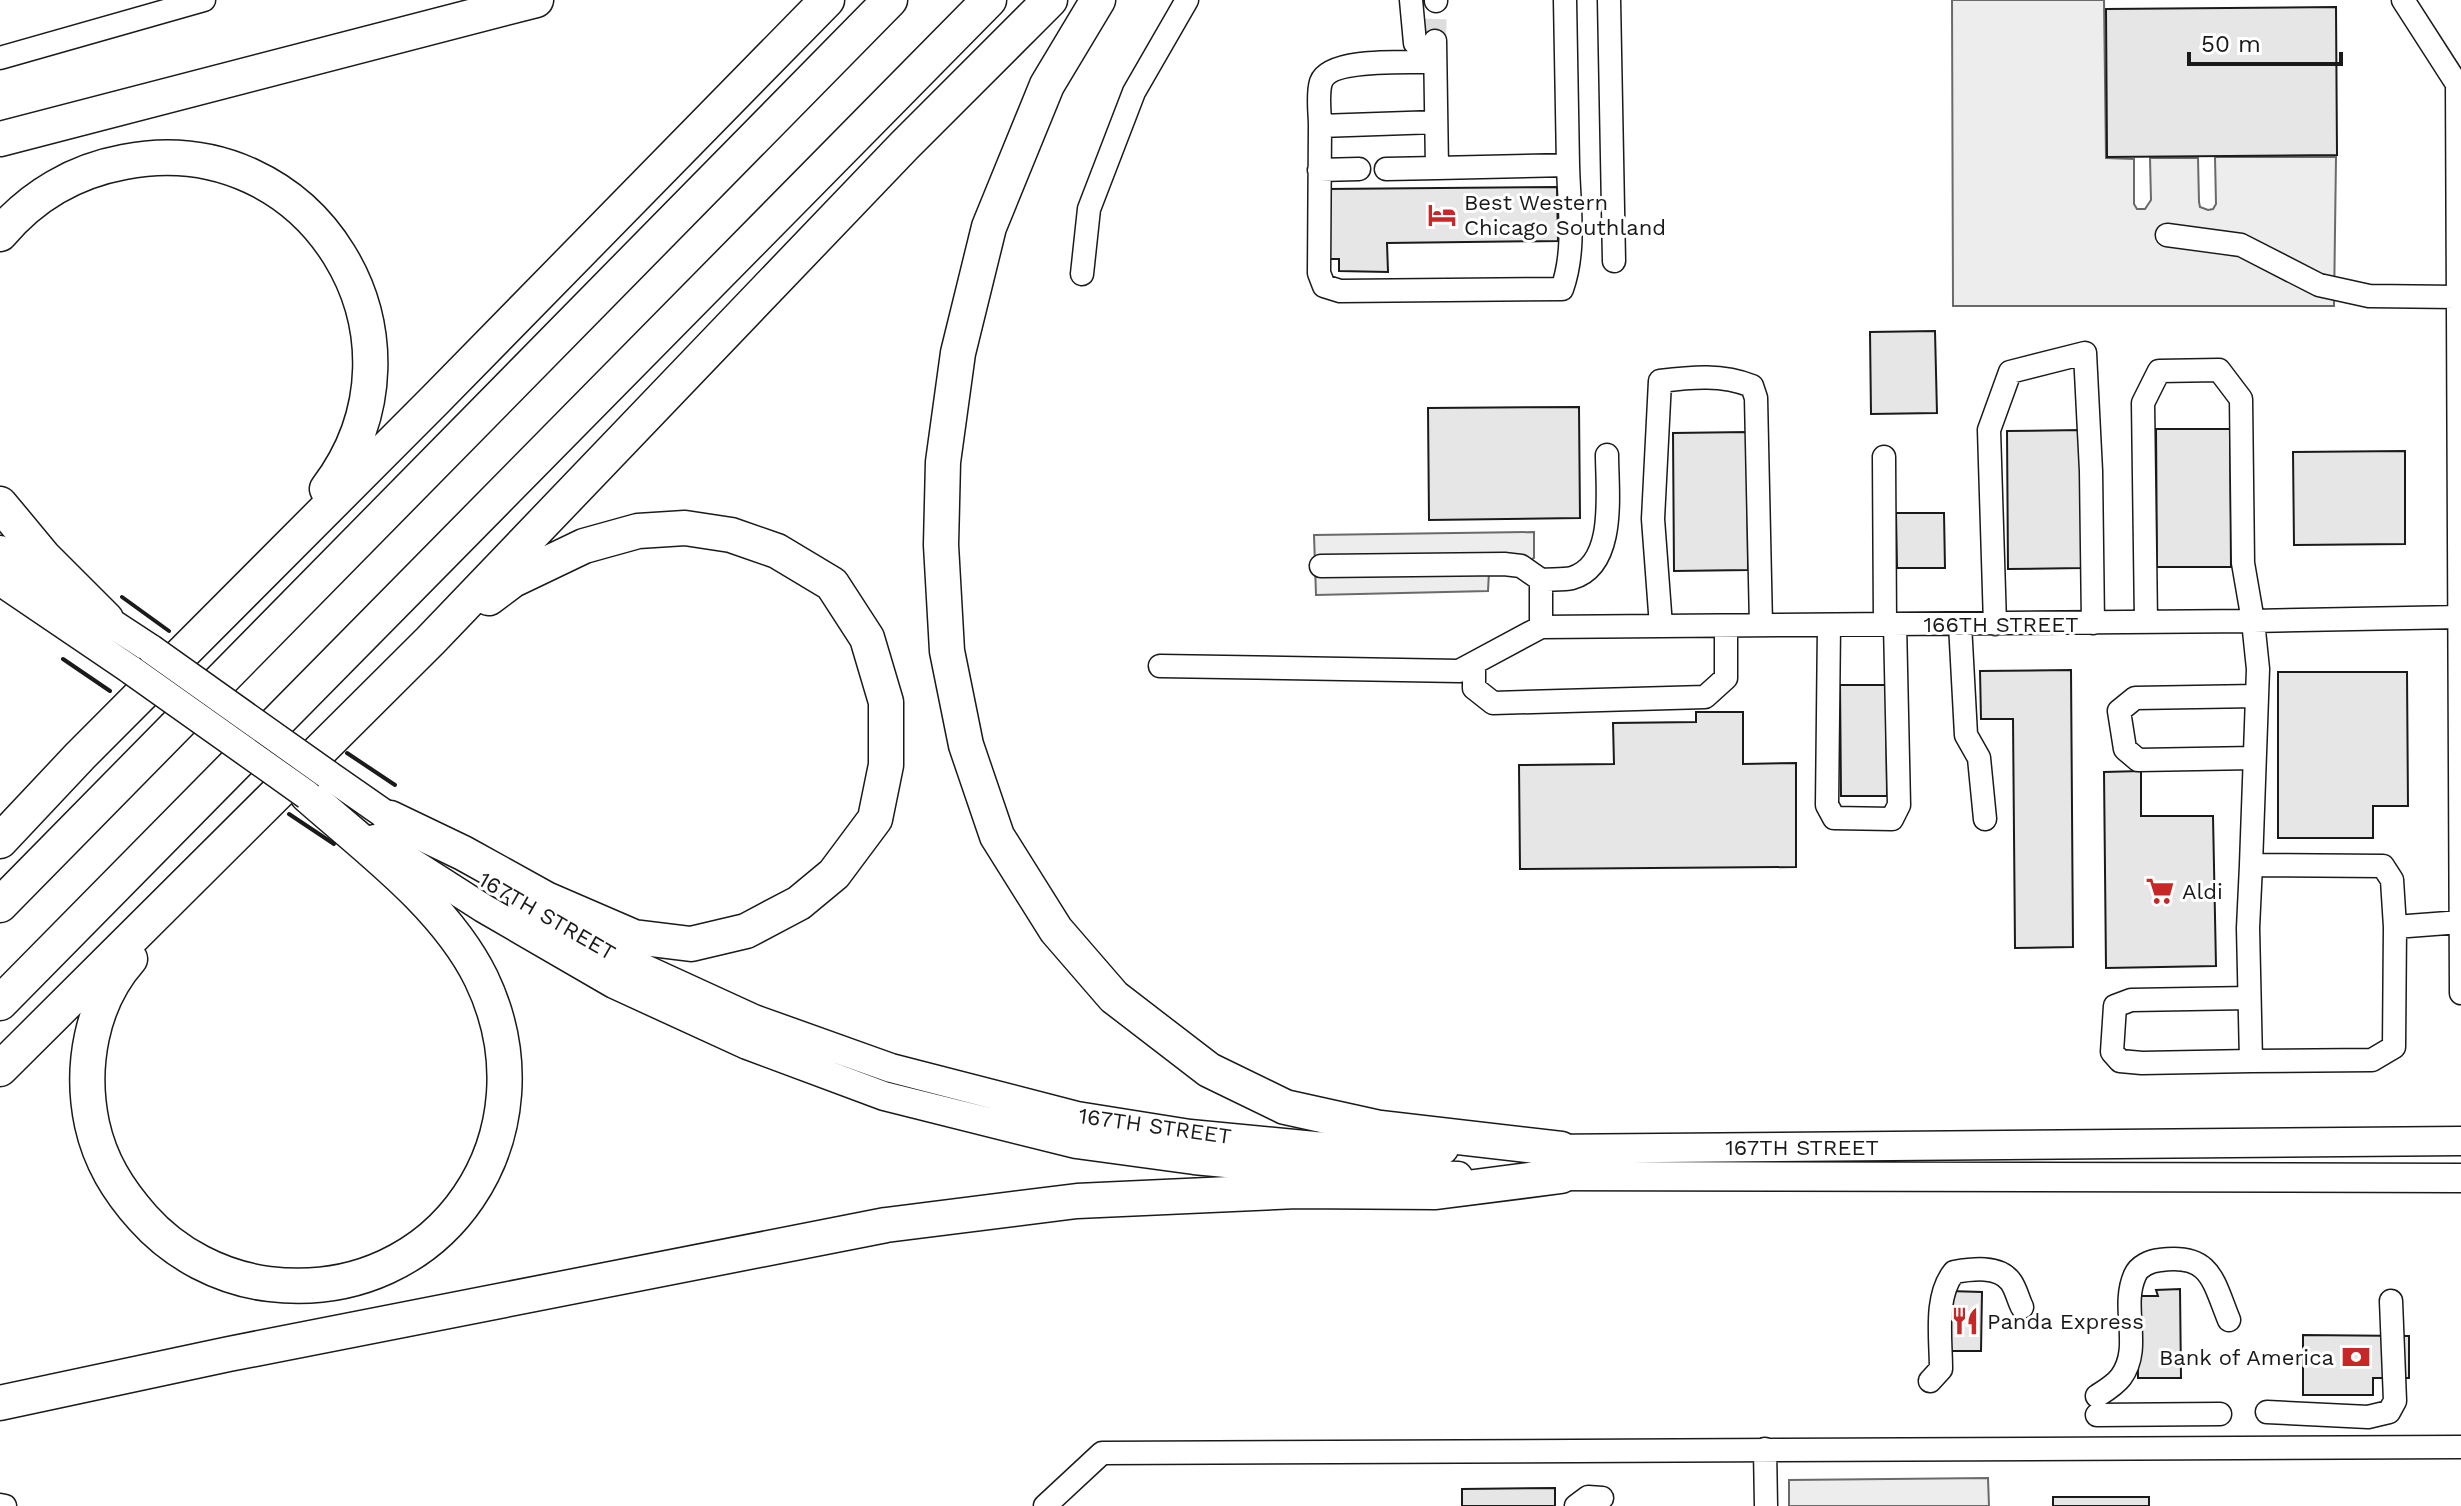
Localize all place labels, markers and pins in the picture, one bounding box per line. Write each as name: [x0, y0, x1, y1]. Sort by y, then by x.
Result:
place label: Best Western Chicago Southland: [1464, 190, 1666, 240]
hotel icon: Best Western Chicago Southland: [1427, 200, 1457, 230]
supermarket icon: Aldi: [2145, 876, 2175, 906]
place label: Aldi: [2182, 879, 2223, 904]
restaurant icon: Panda Express: [1950, 1306, 1980, 1336]
place label: Panda Express: [1987, 1309, 2144, 1334]
bank icon: Bank of America: [2341, 1342, 2371, 1372]
place label: Bank of America: [2159, 1345, 2334, 1370]

